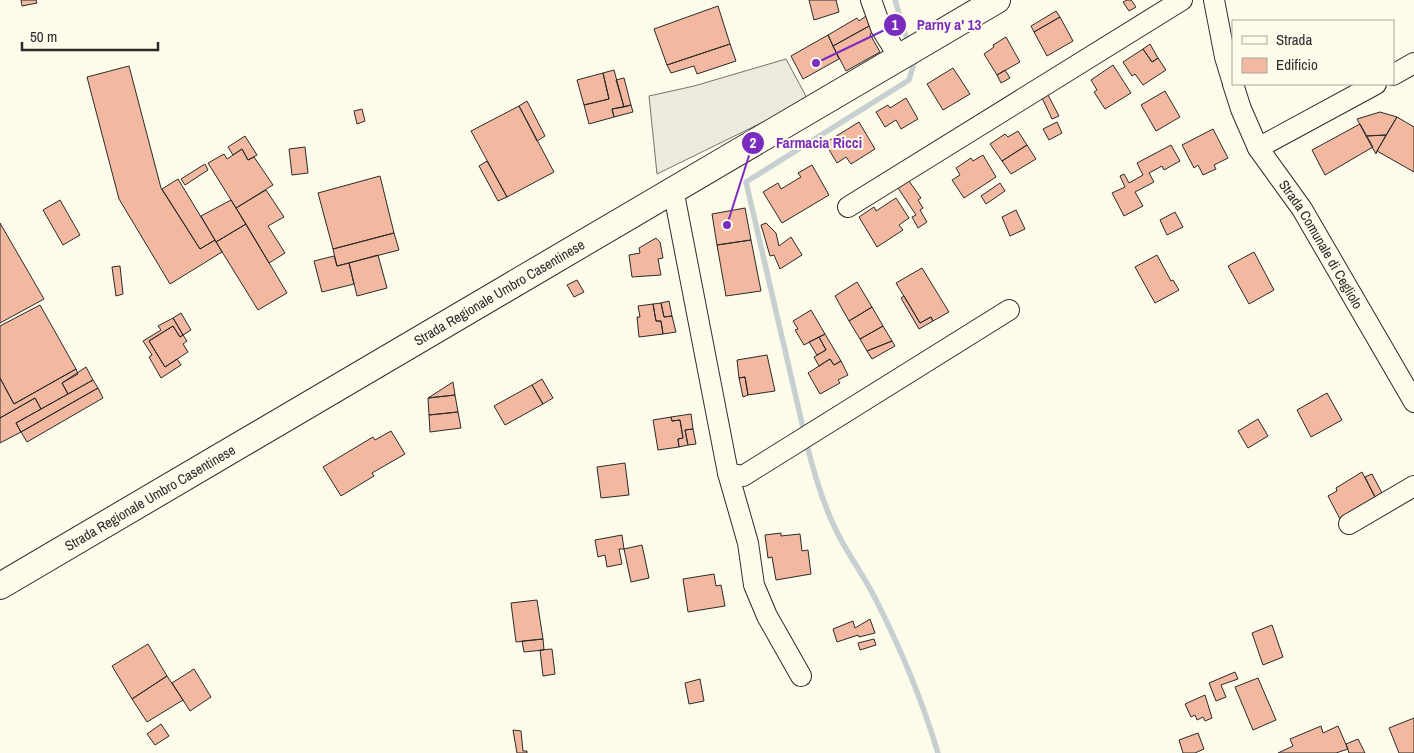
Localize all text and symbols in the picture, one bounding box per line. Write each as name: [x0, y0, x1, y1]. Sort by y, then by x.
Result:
callout: Parny a' 13: [882, 10, 992, 40]
text: 1: [892, 14, 899, 35]
text: Parny a' 13: [917, 14, 981, 35]
scale bar: [22, 20, 159, 52]
legend: [1232, 20, 1394, 85]
text: 50 m: [30, 26, 57, 47]
text: Strada: [1276, 29, 1312, 50]
text: Edificio: [1276, 54, 1318, 75]
callout: Farmacia Ricci: [741, 128, 872, 158]
text: 2: [750, 132, 757, 153]
text: Farmacia Ricci: [776, 132, 862, 153]
street label: Strada Comunale di Cegliolo: [1275, 176, 1367, 312]
street label: Strada Regionale Umbro Casentinese: [411, 235, 588, 350]
street label: Strada Regionale Umbro Casentinese: [61, 441, 239, 555]

